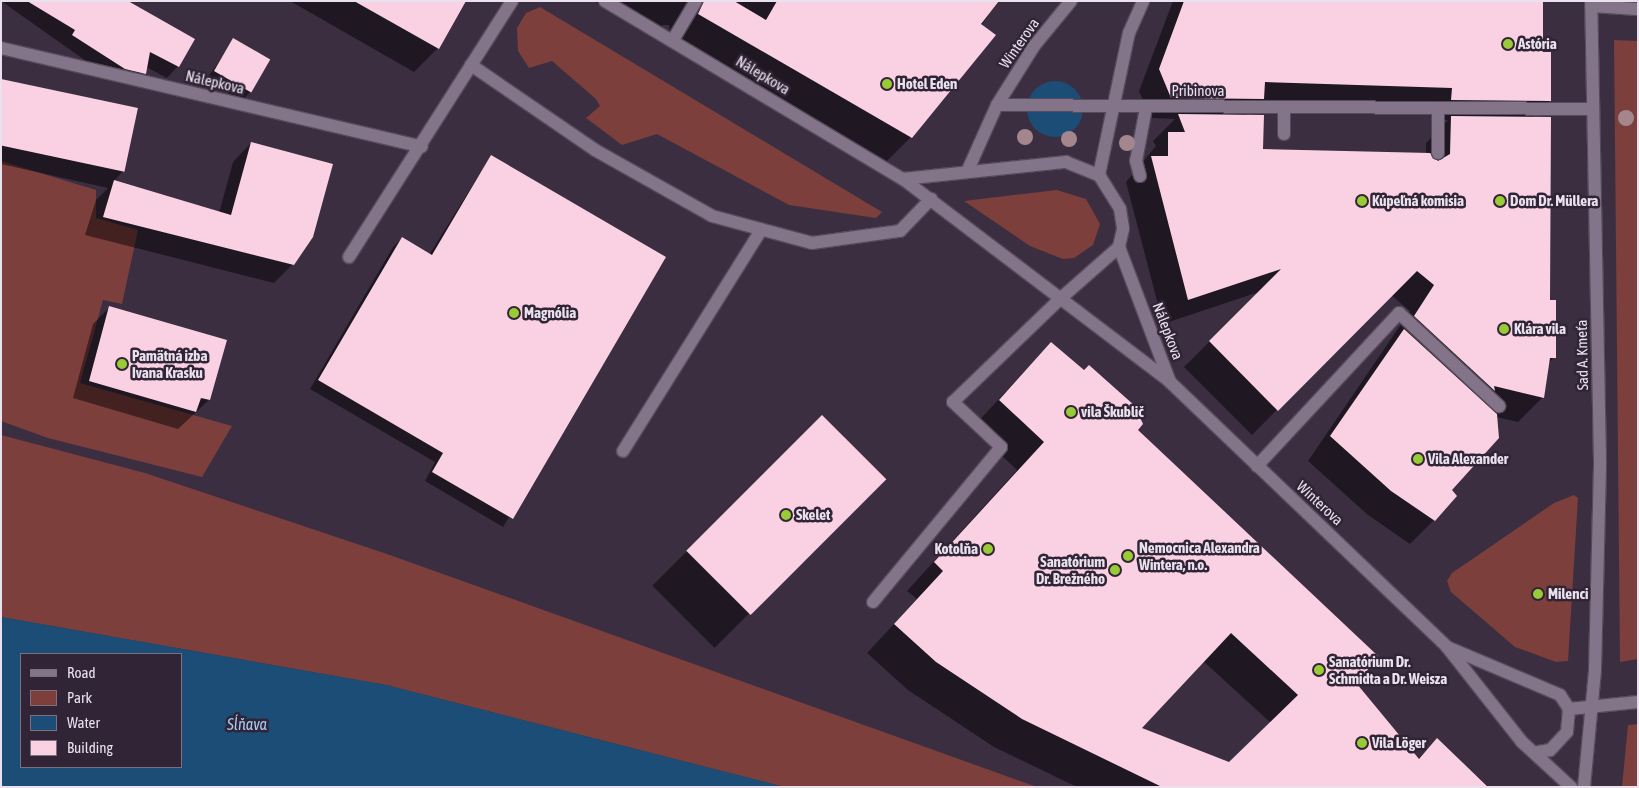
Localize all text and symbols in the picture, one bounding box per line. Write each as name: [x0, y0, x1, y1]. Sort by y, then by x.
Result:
street label: Winterova: [995, 15, 1043, 71]
place label: Astória: [1518, 35, 1557, 53]
marker: Astória: [1502, 38, 1514, 50]
street label: Nálepkova: [733, 52, 793, 98]
street label: Nálepkova: [184, 67, 246, 97]
place label: Hotel Eden: [897, 75, 957, 93]
marker: Hotel Eden: [881, 78, 893, 90]
street label: Pribinova: [1172, 82, 1224, 100]
place label: Kúpeľná komisia: [1372, 192, 1464, 210]
place label: Dom Dr. Müllera: [1510, 192, 1598, 210]
marker: Kúpeľná komisia: [1356, 195, 1368, 207]
marker: Dom Dr. Müllera: [1494, 195, 1506, 207]
street label: Nálepkova: [1149, 300, 1187, 362]
place label: Magnólia: [524, 304, 576, 322]
marker: Magnólia: [508, 307, 520, 319]
street label: Sad A. Kmeťa: [1572, 319, 1592, 391]
place label: Klára vila: [1514, 320, 1566, 338]
marker: Klára vila: [1498, 323, 1510, 335]
place label: Pamätná izba Ivana Krasku: [132, 346, 207, 381]
marker: Pamätná izba Ivana Krasku: [116, 358, 128, 370]
place label: vila Škublič: [1081, 403, 1144, 421]
marker: vila Škublič: [1065, 406, 1077, 418]
place label: Vila Alexander: [1428, 450, 1508, 468]
marker: Vila Alexander: [1412, 453, 1424, 465]
street label: Winterova: [1293, 477, 1347, 529]
place label: Skelet: [796, 506, 830, 524]
marker: Skelet: [780, 509, 792, 521]
place label: Nemocnica Alexandra Wintera, n.o.: [1139, 538, 1260, 573]
place label: Kotolňa: [934, 540, 978, 558]
marker: Kotolňa: [982, 543, 994, 555]
marker: Nemocnica Alexandra Wintera, n.o.: [1121, 549, 1135, 563]
place label: Sanatórium Dr. Brežného: [1036, 552, 1105, 587]
marker: Sanatórium Dr. Brežného: [1109, 564, 1121, 576]
place label: Milenci: [1548, 585, 1588, 603]
marker: Milenci: [1532, 588, 1544, 600]
place label: Sanatórium Dr. Schmidta a Dr. Weisza: [1329, 652, 1447, 687]
legend: [20, 653, 182, 768]
text: Road: [67, 664, 96, 681]
marker: Sanatórium Dr. Schmidta a Dr. Weisza: [1313, 664, 1325, 676]
text: Park: [67, 689, 92, 706]
text: Water: [67, 714, 100, 731]
water label: Sĺňava: [227, 714, 267, 734]
place label: Vila Löger: [1372, 734, 1426, 752]
marker: Vila Löger: [1356, 737, 1368, 749]
text: Building: [67, 739, 113, 756]

